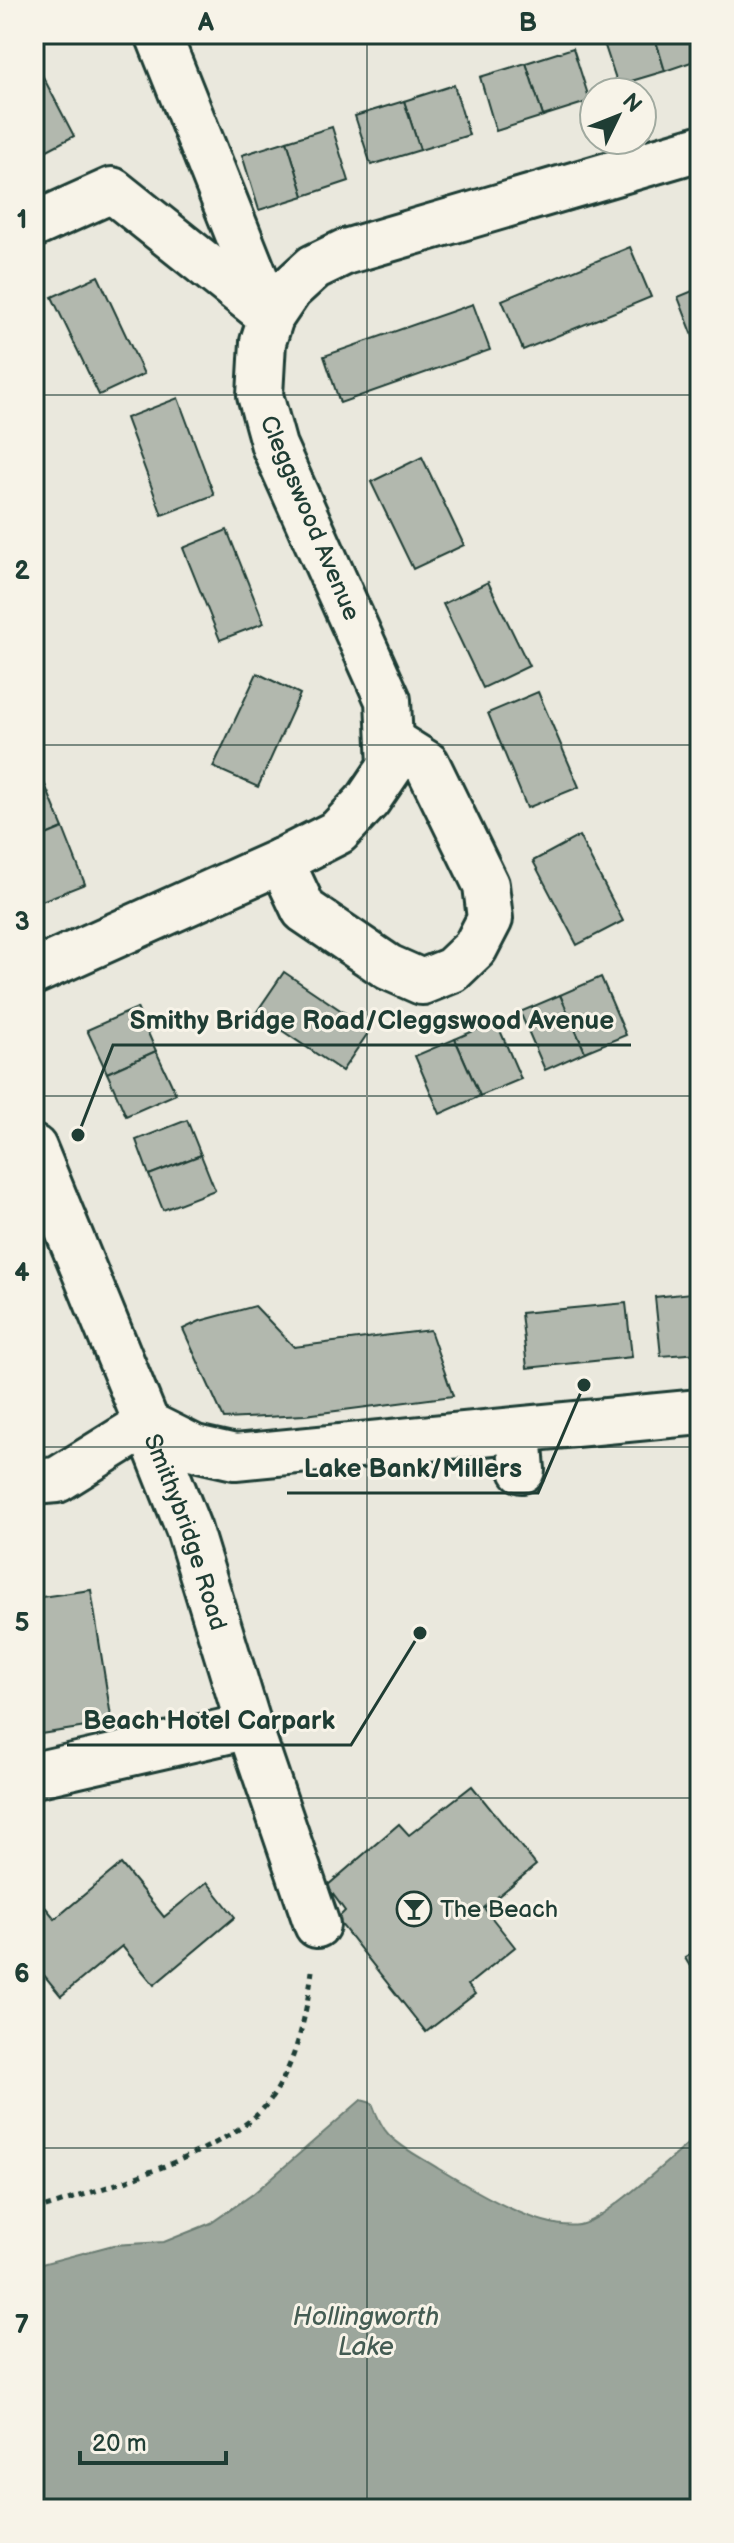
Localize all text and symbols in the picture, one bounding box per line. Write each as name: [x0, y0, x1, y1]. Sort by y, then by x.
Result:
text: A: [197, 8, 214, 39]
text: B: [519, 8, 537, 39]
north arrow: [578, 76, 658, 156]
text: N: [616, 88, 647, 119]
text: 1: [17, 205, 27, 236]
street label: Cleggswood Avenue: [254, 411, 366, 625]
text: 2: [14, 556, 30, 587]
text: 3: [14, 907, 30, 938]
callout: Smithy Bridge Road/Cleggswood Avenue: [113, 995, 631, 1045]
text: Smithy Bridge Road/Cleggswood Avenue: [130, 1006, 614, 1037]
text: 4: [14, 1258, 30, 1289]
street label: Smithybridge Road: [138, 1430, 233, 1633]
callout: Lake Bank/Millers: [287, 1443, 538, 1493]
text: Lake Bank/Millers: [304, 1454, 522, 1485]
text: 5: [14, 1608, 30, 1639]
callout: Beach Hotel Carpark: [67, 1695, 351, 1745]
text: Beach Hotel Carpark: [83, 1706, 335, 1737]
bar icon: The Beach: [395, 1890, 433, 1928]
place label: The Beach: [440, 1895, 558, 1924]
text: 6: [14, 1959, 30, 1990]
water label: Hollingworth Lake: [293, 2302, 439, 2363]
text: 7: [15, 2310, 29, 2341]
scale bar: [80, 2415, 226, 2465]
text: 20 m: [92, 2429, 147, 2458]

